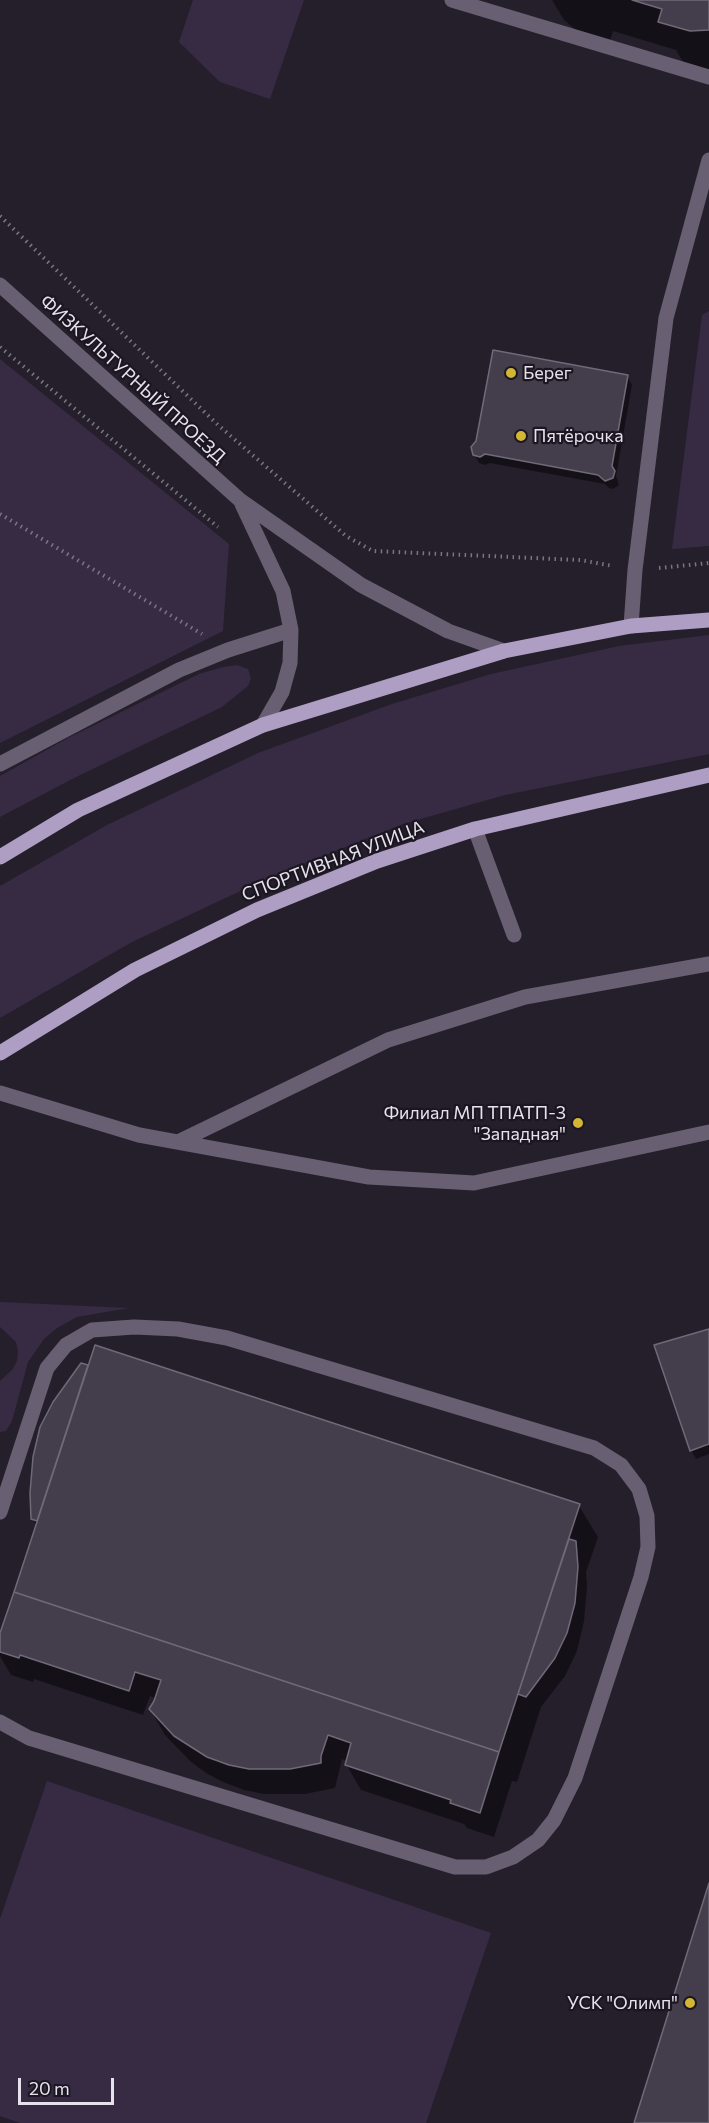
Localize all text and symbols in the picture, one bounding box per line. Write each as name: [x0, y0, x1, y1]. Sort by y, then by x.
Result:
street label: ФИЗКУЛЬТУРНЫЙ ПРОЕЗД: [36, 290, 230, 468]
place label: Берег: [523, 362, 572, 384]
marker: Берег: [504, 366, 518, 380]
place label: Пятёрочка: [533, 425, 624, 447]
marker: Пятёрочка: [514, 429, 528, 443]
street label: СПОРТИВНАЯ УЛИЦА: [239, 816, 427, 906]
place label: Филиал МП ТПАТП-3 "Западная": [384, 1102, 566, 1144]
marker: Филиал МП ТПАТП-3 "Западная": [571, 1116, 585, 1130]
place label: УСК "Олимп": [567, 1992, 678, 2014]
marker: УСК "Олимп": [683, 1996, 697, 2010]
scale bar: [21, 2066, 117, 2104]
text: 20 m: [29, 2077, 70, 2099]

